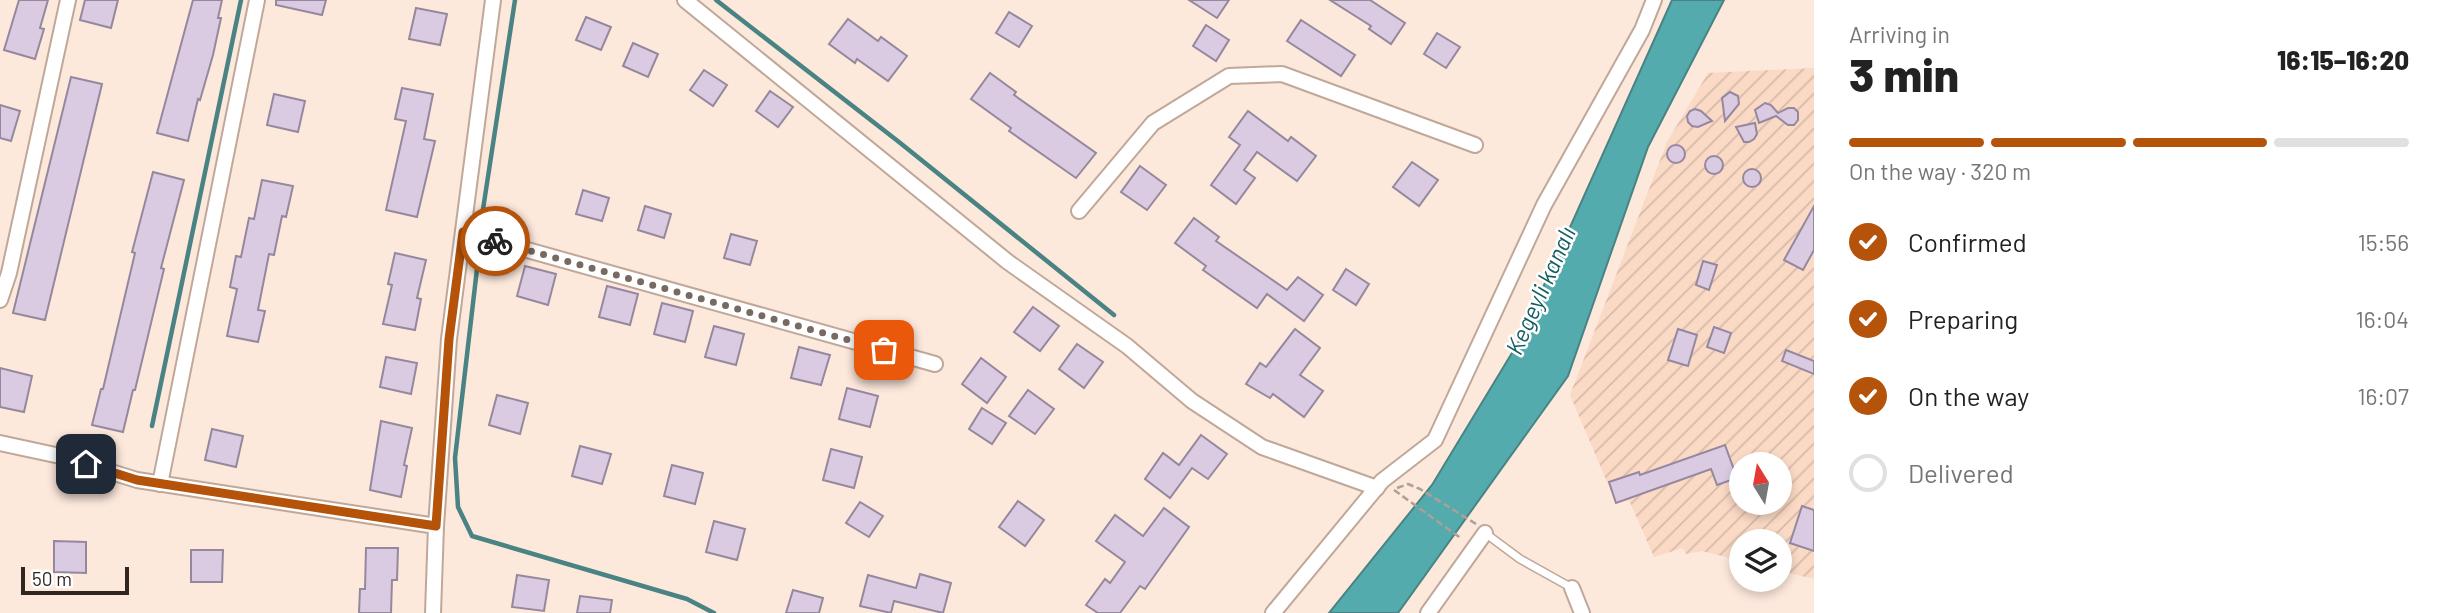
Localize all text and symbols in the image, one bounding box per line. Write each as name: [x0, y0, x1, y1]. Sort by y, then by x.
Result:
text: Arriving in: [1849, 20, 1950, 48]
text: 16:15–16:20: [2277, 44, 2409, 75]
text: 3 min: [1849, 46, 1959, 101]
text: On the way · 320 m: [1849, 157, 2031, 185]
courier: [460, 206, 530, 276]
icon: bike: [476, 222, 514, 260]
water label: Kegeyli kanalı: [1499, 222, 1581, 359]
icon: check: [1849, 223, 1887, 261]
text: Confirmed: [1908, 226, 2027, 257]
text: 15:56: [2358, 228, 2409, 256]
icon: check: [1849, 300, 1887, 338]
text: Preparing: [1908, 303, 2018, 334]
text: 16:04: [2356, 305, 2409, 333]
pin: [854, 320, 914, 380]
icon: bag: [865, 331, 903, 369]
icon: check: [1849, 377, 1887, 415]
text: On the way: [1908, 380, 2029, 411]
text: 16:07: [2357, 382, 2409, 410]
pin: [56, 434, 116, 494]
icon: home: [67, 445, 105, 483]
north arrow: [1729, 452, 1792, 514]
map controls: [1729, 452, 1792, 592]
text: Delivered: [1908, 457, 2014, 488]
button: layers: [1729, 529, 1792, 592]
scale bar: [21, 564, 130, 596]
text: 50 m: [32, 567, 72, 590]

